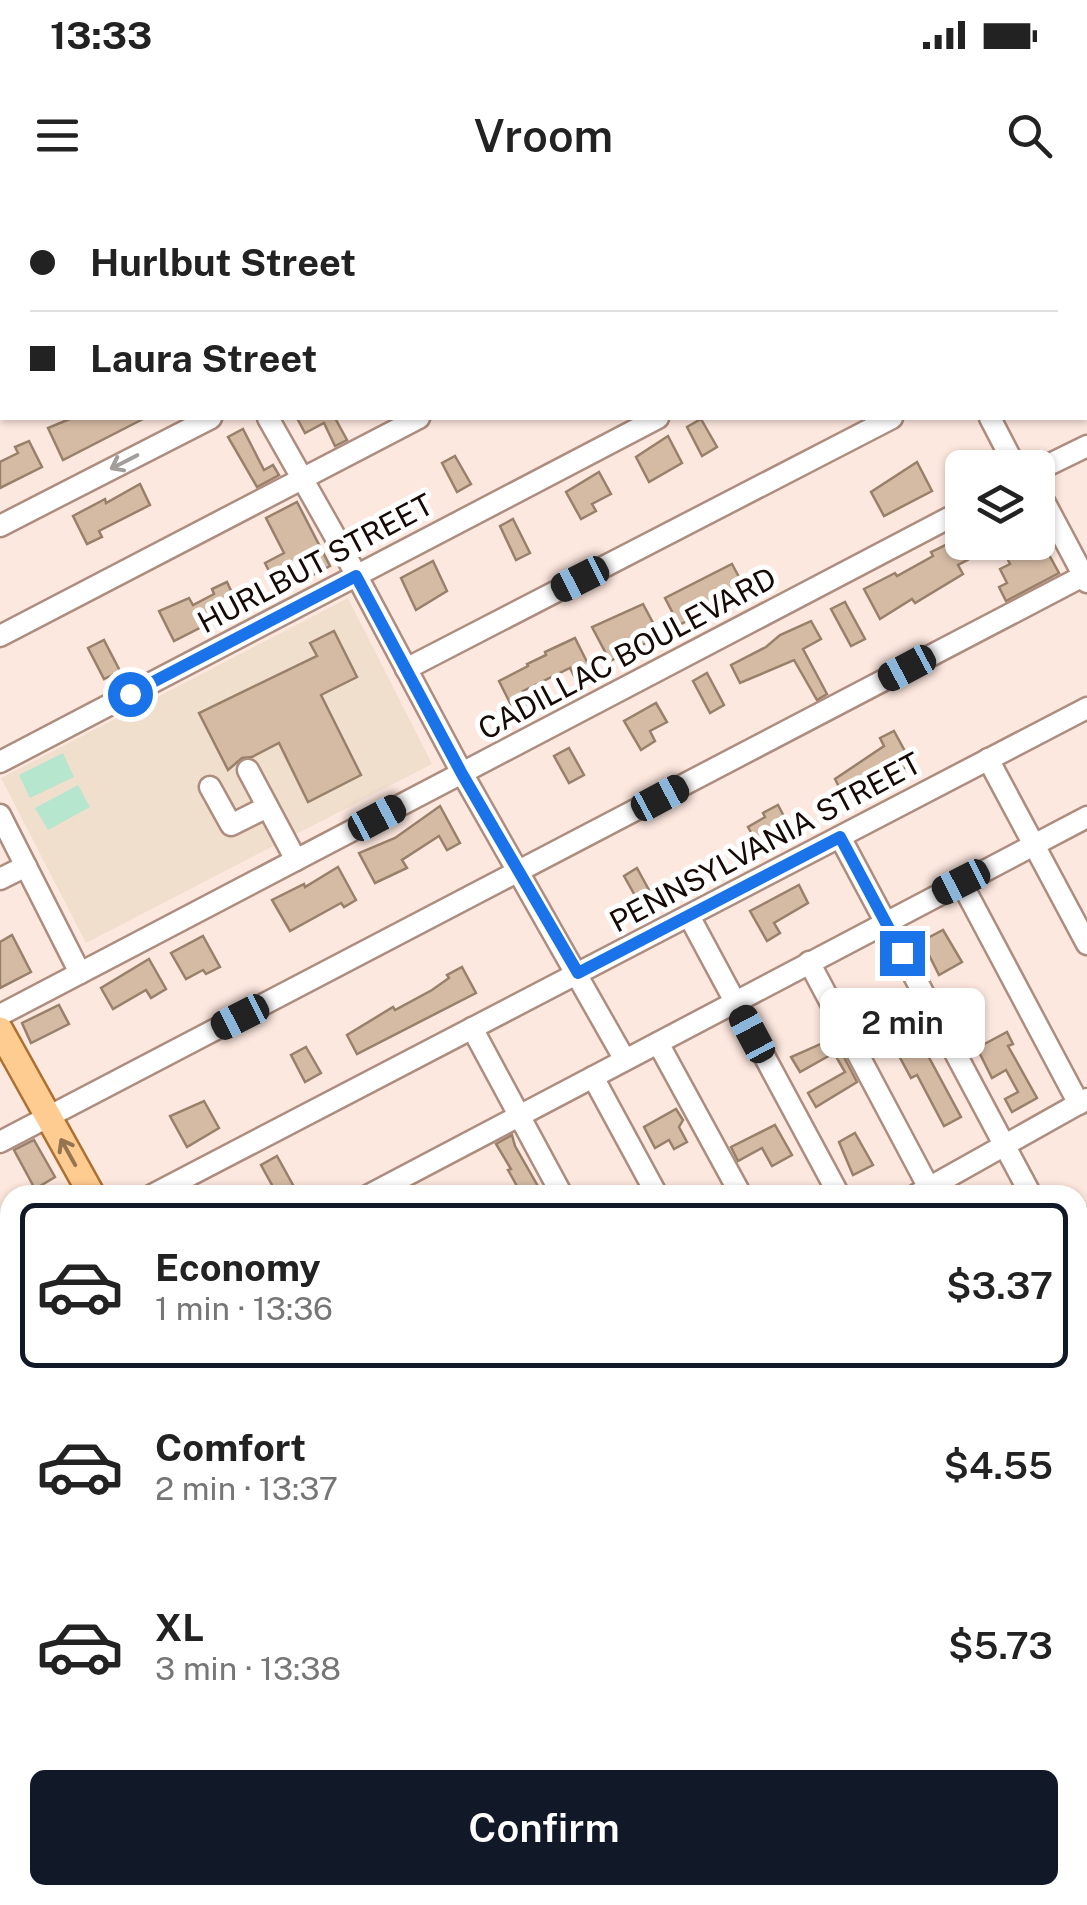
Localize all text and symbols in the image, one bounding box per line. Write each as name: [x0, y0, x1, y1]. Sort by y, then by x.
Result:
text: 13:33: [50, 13, 152, 58]
icon: menu: [30, 108, 85, 163]
icon: search: [1002, 108, 1057, 163]
text: Vroom: [474, 109, 613, 162]
text: Hurlbut Street: [90, 240, 356, 285]
text: Laura Street: [90, 336, 317, 381]
map controls: [945, 450, 1055, 560]
button: layers: [945, 450, 1055, 560]
one-way arrow: [110, 453, 140, 472]
street label: HURLBUT STREET: [191, 486, 439, 640]
car: [546, 552, 614, 606]
street label: CADILLAC BOULEVARD: [472, 559, 782, 747]
car: [873, 641, 941, 695]
route start: [108, 672, 153, 717]
street label: PENNSYLVANIA STREET: [603, 745, 927, 939]
car: [626, 771, 694, 825]
car: [343, 791, 411, 845]
car: [927, 855, 995, 909]
route end: [880, 931, 925, 976]
callout: 2 min: [820, 988, 984, 1058]
car: [206, 990, 274, 1044]
car: [725, 1000, 779, 1068]
text: 2 min: [861, 1004, 944, 1041]
one-way arrow: [58, 1138, 78, 1168]
icon: car: [35, 1241, 125, 1331]
text: Economy: [155, 1245, 321, 1290]
text: $3.37: [946, 1263, 1053, 1308]
text: 1 min · 13:36: [155, 1290, 333, 1327]
icon: car: [35, 1421, 125, 1511]
text: Comfort: [155, 1425, 306, 1470]
text: $4.55: [944, 1443, 1053, 1488]
text: 2 min · 13:37: [155, 1470, 338, 1507]
icon: car: [35, 1601, 125, 1691]
text: XL: [155, 1605, 204, 1650]
text: $5.73: [948, 1623, 1053, 1668]
text: 3 min · 13:38: [155, 1650, 341, 1687]
button: Confirm: [30, 1770, 1058, 1885]

